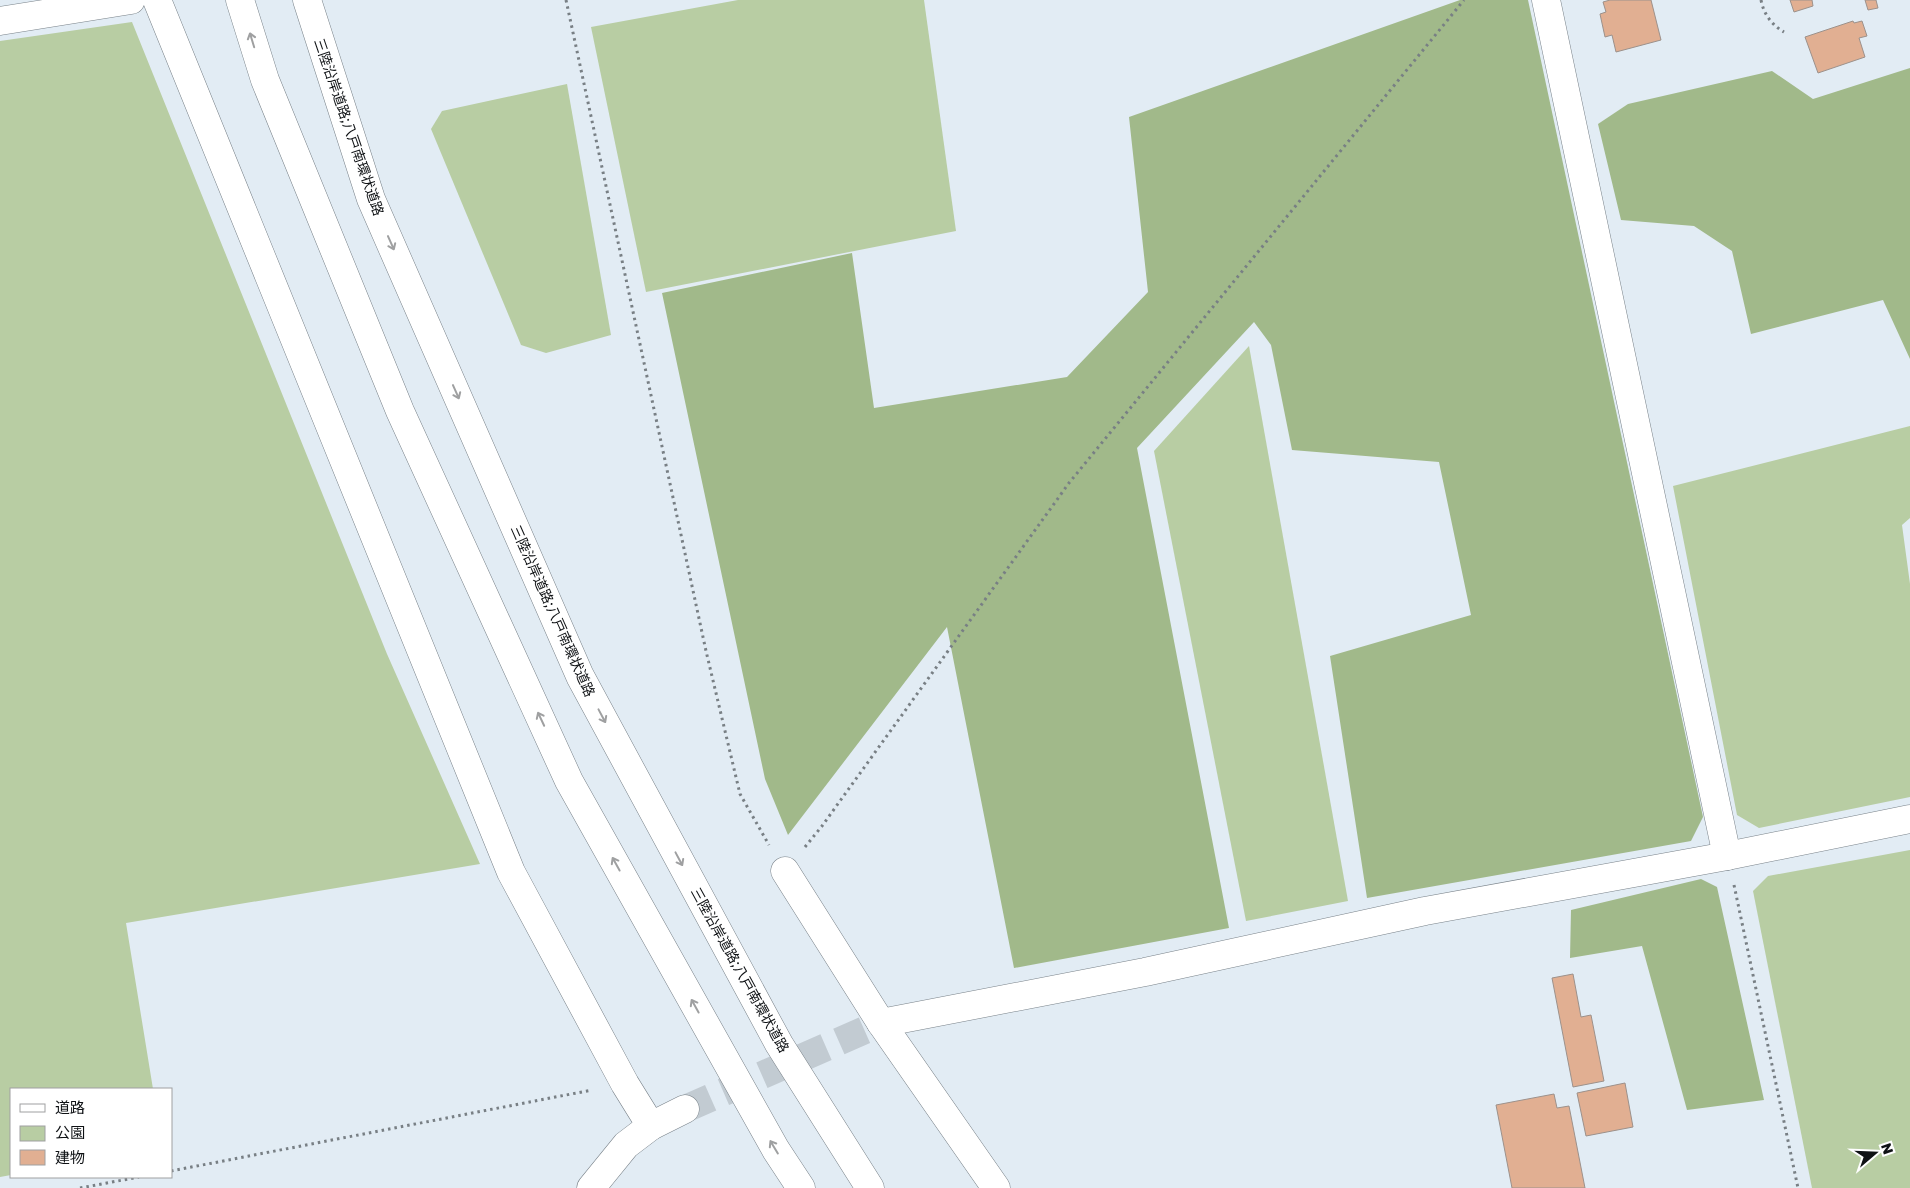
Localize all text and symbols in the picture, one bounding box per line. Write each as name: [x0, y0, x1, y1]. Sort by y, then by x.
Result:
one-way arrow: [247, 33, 257, 49]
street label: 三陸沿岸道路;八戸南環状道路: [311, 36, 388, 218]
one-way arrow: [386, 235, 396, 250]
one-way arrow: [451, 384, 461, 399]
street label: 三陸沿岸道路;八戸南環状道路: [508, 522, 599, 699]
one-way arrow: [597, 708, 607, 723]
one-way arrow: [536, 712, 546, 727]
one-way arrow: [674, 851, 684, 866]
one-way arrow: [610, 857, 620, 871]
street label: 三陸沿岸道路;八戸南環状道路: [688, 884, 793, 1055]
one-way arrow: [690, 998, 700, 1013]
legend: [10, 1088, 172, 1178]
text: 道路: [55, 1098, 85, 1116]
text: 公園: [55, 1123, 85, 1141]
north arrow: [1850, 1128, 1900, 1178]
one-way arrow: [769, 1141, 779, 1155]
text: N: [1878, 1141, 1898, 1156]
text: 建物: [55, 1148, 85, 1166]

